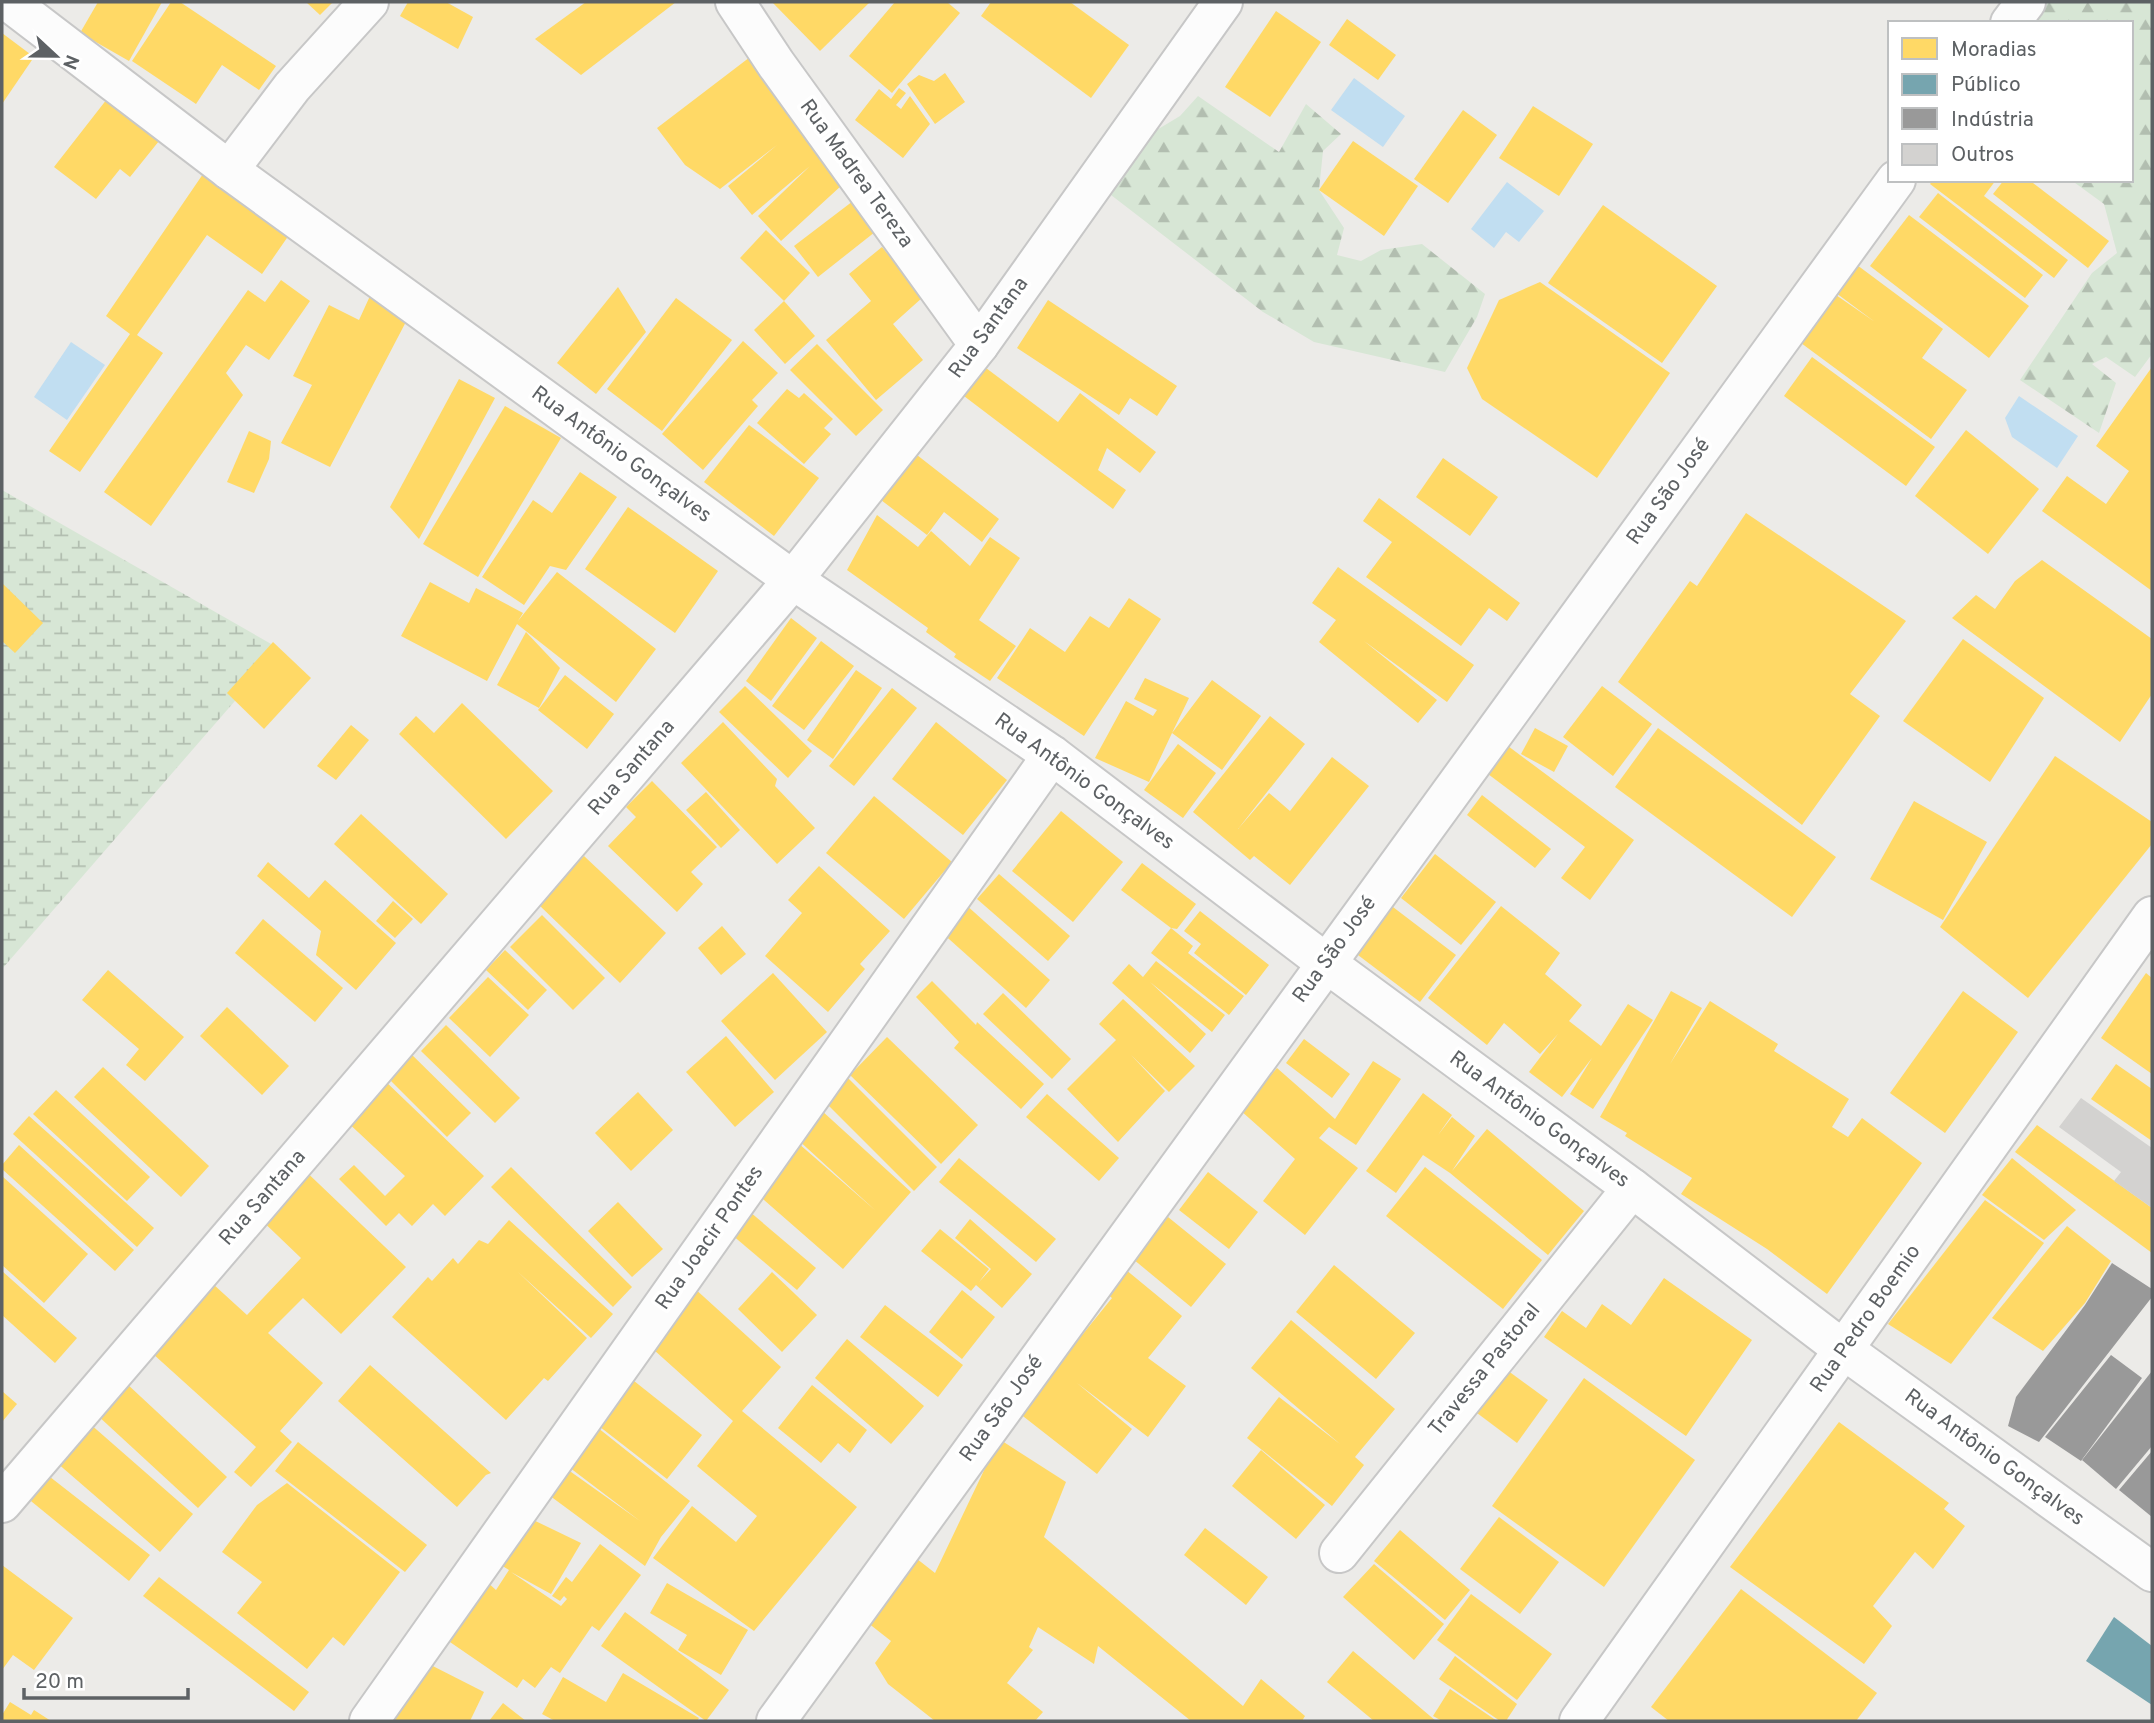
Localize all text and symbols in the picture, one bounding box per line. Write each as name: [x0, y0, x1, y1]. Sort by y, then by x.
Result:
north arrow: [21, 21, 91, 91]
legend: [1888, 21, 2133, 182]
text: Moradias: [1951, 37, 2037, 64]
text: N: [56, 51, 84, 72]
text: Público: [1951, 72, 2021, 99]
street label: Rua Madrea Tereza: [793, 94, 919, 254]
text: Indústria: [1951, 107, 2034, 134]
text: Outros: [1951, 142, 2014, 169]
street label: Rua Santana: [943, 272, 1035, 384]
street label: Rua Antônio Gonçalves: [525, 380, 717, 530]
street label: Rua São José: [1621, 433, 1717, 551]
street label: Rua Antônio Gonçalves: [988, 707, 1180, 857]
street label: Rua Santana: [583, 714, 681, 822]
street label: Rua São José: [1287, 891, 1383, 1009]
street label: Rua Antônio Gonçalves: [1443, 1045, 1635, 1195]
street label: Rua Santana: [214, 1144, 312, 1252]
street label: Rua Joacir Pontes: [650, 1160, 770, 1316]
street label: Rua Pedro Boemio: [1805, 1240, 1927, 1398]
street label: Travessa Pastoral: [1423, 1298, 1547, 1442]
street label: Rua São José: [954, 1350, 1050, 1468]
street label: Rua Antônio Gonçalves: [1898, 1383, 2090, 1533]
scale bar: [24, 1656, 189, 1700]
text: 20 m: [35, 1669, 84, 1696]

